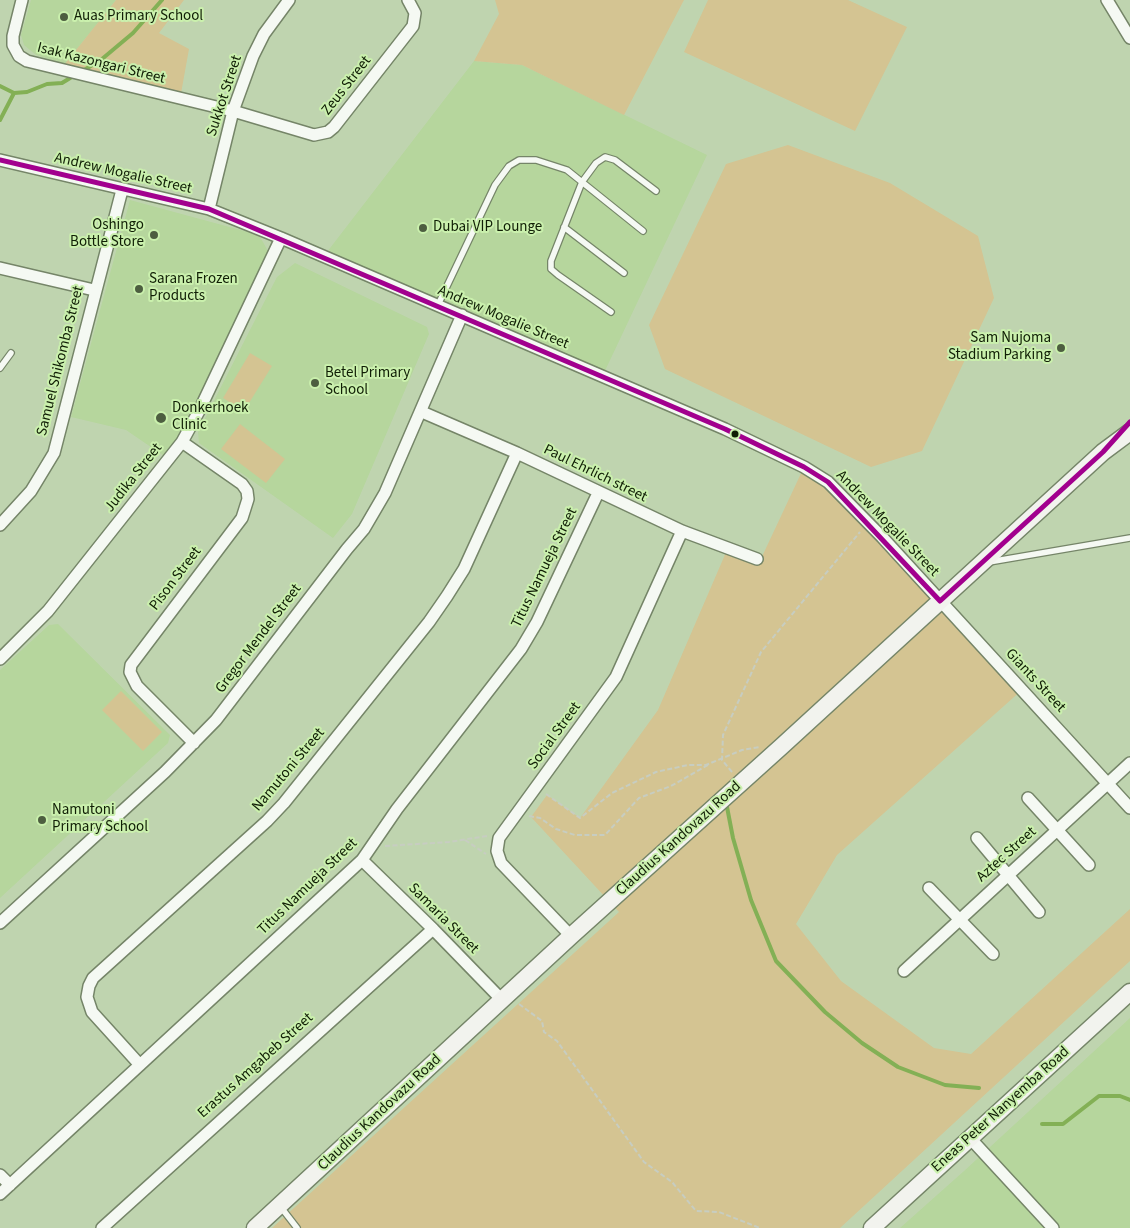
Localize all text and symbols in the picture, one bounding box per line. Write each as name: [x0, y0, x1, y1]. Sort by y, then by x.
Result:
place label: Auas Primary School: [74, 8, 203, 26]
marker: Auas Primary School: [58, 11, 70, 23]
street label: Isak Kazongari Street: [35, 39, 167, 89]
street label: Sukkot Street: [203, 53, 247, 139]
street label: Zeus Street: [318, 53, 376, 119]
street label: Andrew Mogalie Street: [53, 149, 193, 199]
place label: Oshingo Bottle Store: [70, 217, 144, 252]
place label: Dubai VIP Lounge: [433, 219, 542, 237]
marker: Dubai VIP Lounge: [417, 222, 429, 234]
marker: Oshingo Bottle Store: [148, 229, 160, 241]
place label: Sarana Frozen Products: [149, 271, 238, 306]
street label: Andrew Mogalie Street: [435, 282, 571, 354]
marker: Sarana Frozen Products: [133, 283, 145, 295]
street label: Samuel Shikomba Street: [34, 284, 88, 438]
place label: Sam Nujoma Stadium Parking: [948, 330, 1051, 365]
marker: Sam Nujoma Stadium Parking: [1055, 342, 1067, 354]
place label: Betel Primary School: [325, 365, 410, 400]
marker: Betel Primary School: [309, 377, 321, 389]
place label: Donkerhoek Clinic: [172, 400, 249, 435]
marker: Donkerhoek Clinic: [154, 411, 168, 425]
unlabelled marker: [730, 429, 740, 439]
street label: Judika Street: [101, 440, 167, 516]
street label: Paul Ehrlich street: [540, 441, 650, 507]
street label: Andrew Mogalie Street: [832, 467, 942, 581]
street label: Titus Namueja Street: [508, 505, 582, 631]
street label: Pison Street: [146, 543, 206, 615]
street label: Gregor Mendel Street: [212, 581, 306, 697]
street label: Giants Street: [1001, 645, 1069, 717]
street label: Social Street: [525, 699, 585, 773]
street label: Namutoni Street: [249, 725, 329, 815]
street label: Claudius Kandovazu Road: [613, 778, 745, 900]
place label: Namutoni Primary School: [52, 802, 148, 837]
marker: Namutoni Primary School: [36, 814, 48, 826]
street label: Aztec Street: [973, 823, 1041, 887]
street label: Titus Namueja Street: [254, 835, 362, 939]
street label: Samaria Street: [404, 880, 482, 958]
street label: Erastus Amgabeb Street: [195, 1010, 317, 1122]
street label: Eneas Peter Nanyemba Road: [928, 1043, 1074, 1177]
street label: Claudius Kandovazu Road: [315, 1051, 445, 1175]

